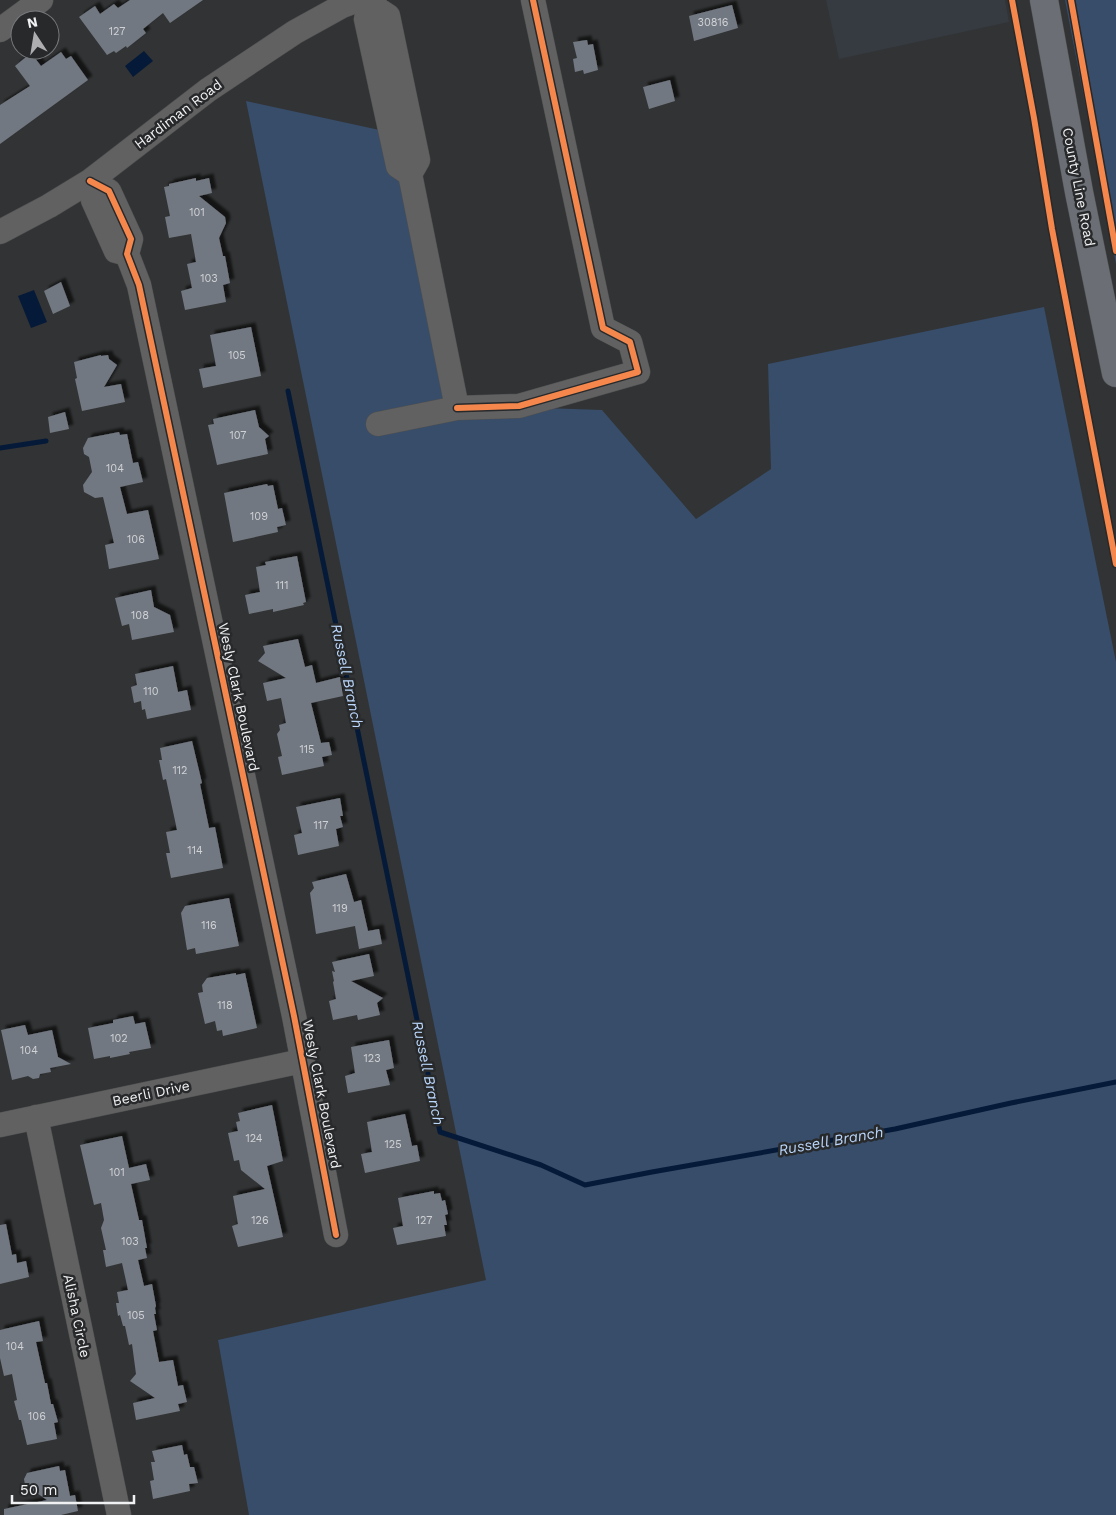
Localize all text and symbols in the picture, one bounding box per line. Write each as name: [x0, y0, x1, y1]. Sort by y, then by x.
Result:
north arrow: [10, 10, 60, 60]
text: N: [26, 13, 39, 31]
house number: 30816: [697, 16, 729, 29]
house number: 127: [109, 25, 125, 38]
street label: Hardiman Road: [131, 76, 225, 152]
street label: County Line Road: [1060, 126, 1098, 248]
house number: 101: [189, 206, 205, 219]
house number: 103: [200, 272, 218, 285]
house number: 105: [228, 349, 246, 362]
house number: 107: [229, 429, 247, 442]
house number: 104: [106, 462, 124, 475]
house number: 109: [250, 510, 268, 523]
house number: 106: [127, 533, 145, 546]
house number: 111: [276, 579, 288, 592]
house number: 108: [131, 609, 149, 622]
street label: Wesly Clark Boulevard: [215, 621, 263, 773]
water label: Russell Branch: [327, 622, 367, 730]
house number: 110: [143, 685, 159, 698]
house number: 115: [300, 743, 314, 756]
house number: 112: [173, 764, 188, 777]
house number: 117: [314, 819, 328, 832]
house number: 114: [187, 844, 203, 857]
house number: 119: [332, 902, 348, 915]
house number: 116: [201, 919, 217, 932]
house number: 118: [217, 999, 233, 1012]
street label: Wesly Clark Boulevard: [300, 1018, 344, 1170]
water label: Russell Branch: [408, 1019, 448, 1127]
house number: 102: [110, 1032, 128, 1045]
house number: 104: [20, 1044, 38, 1057]
house number: 123: [363, 1052, 381, 1065]
street label: Beerli Drive: [111, 1077, 191, 1109]
water label: Russell Branch: [777, 1123, 885, 1159]
house number: 124: [245, 1132, 263, 1145]
house number: 125: [384, 1138, 402, 1151]
house number: 101: [109, 1166, 125, 1179]
house number: 126: [251, 1214, 269, 1227]
house number: 127: [416, 1214, 432, 1227]
house number: 103: [121, 1235, 139, 1248]
street label: Alisha Circle: [60, 1273, 94, 1359]
house number: 105: [127, 1309, 145, 1322]
house number: 104: [6, 1340, 24, 1353]
house number: 106: [28, 1410, 46, 1423]
scale bar: [12, 1472, 135, 1504]
text: 50 m: [20, 1481, 57, 1499]

